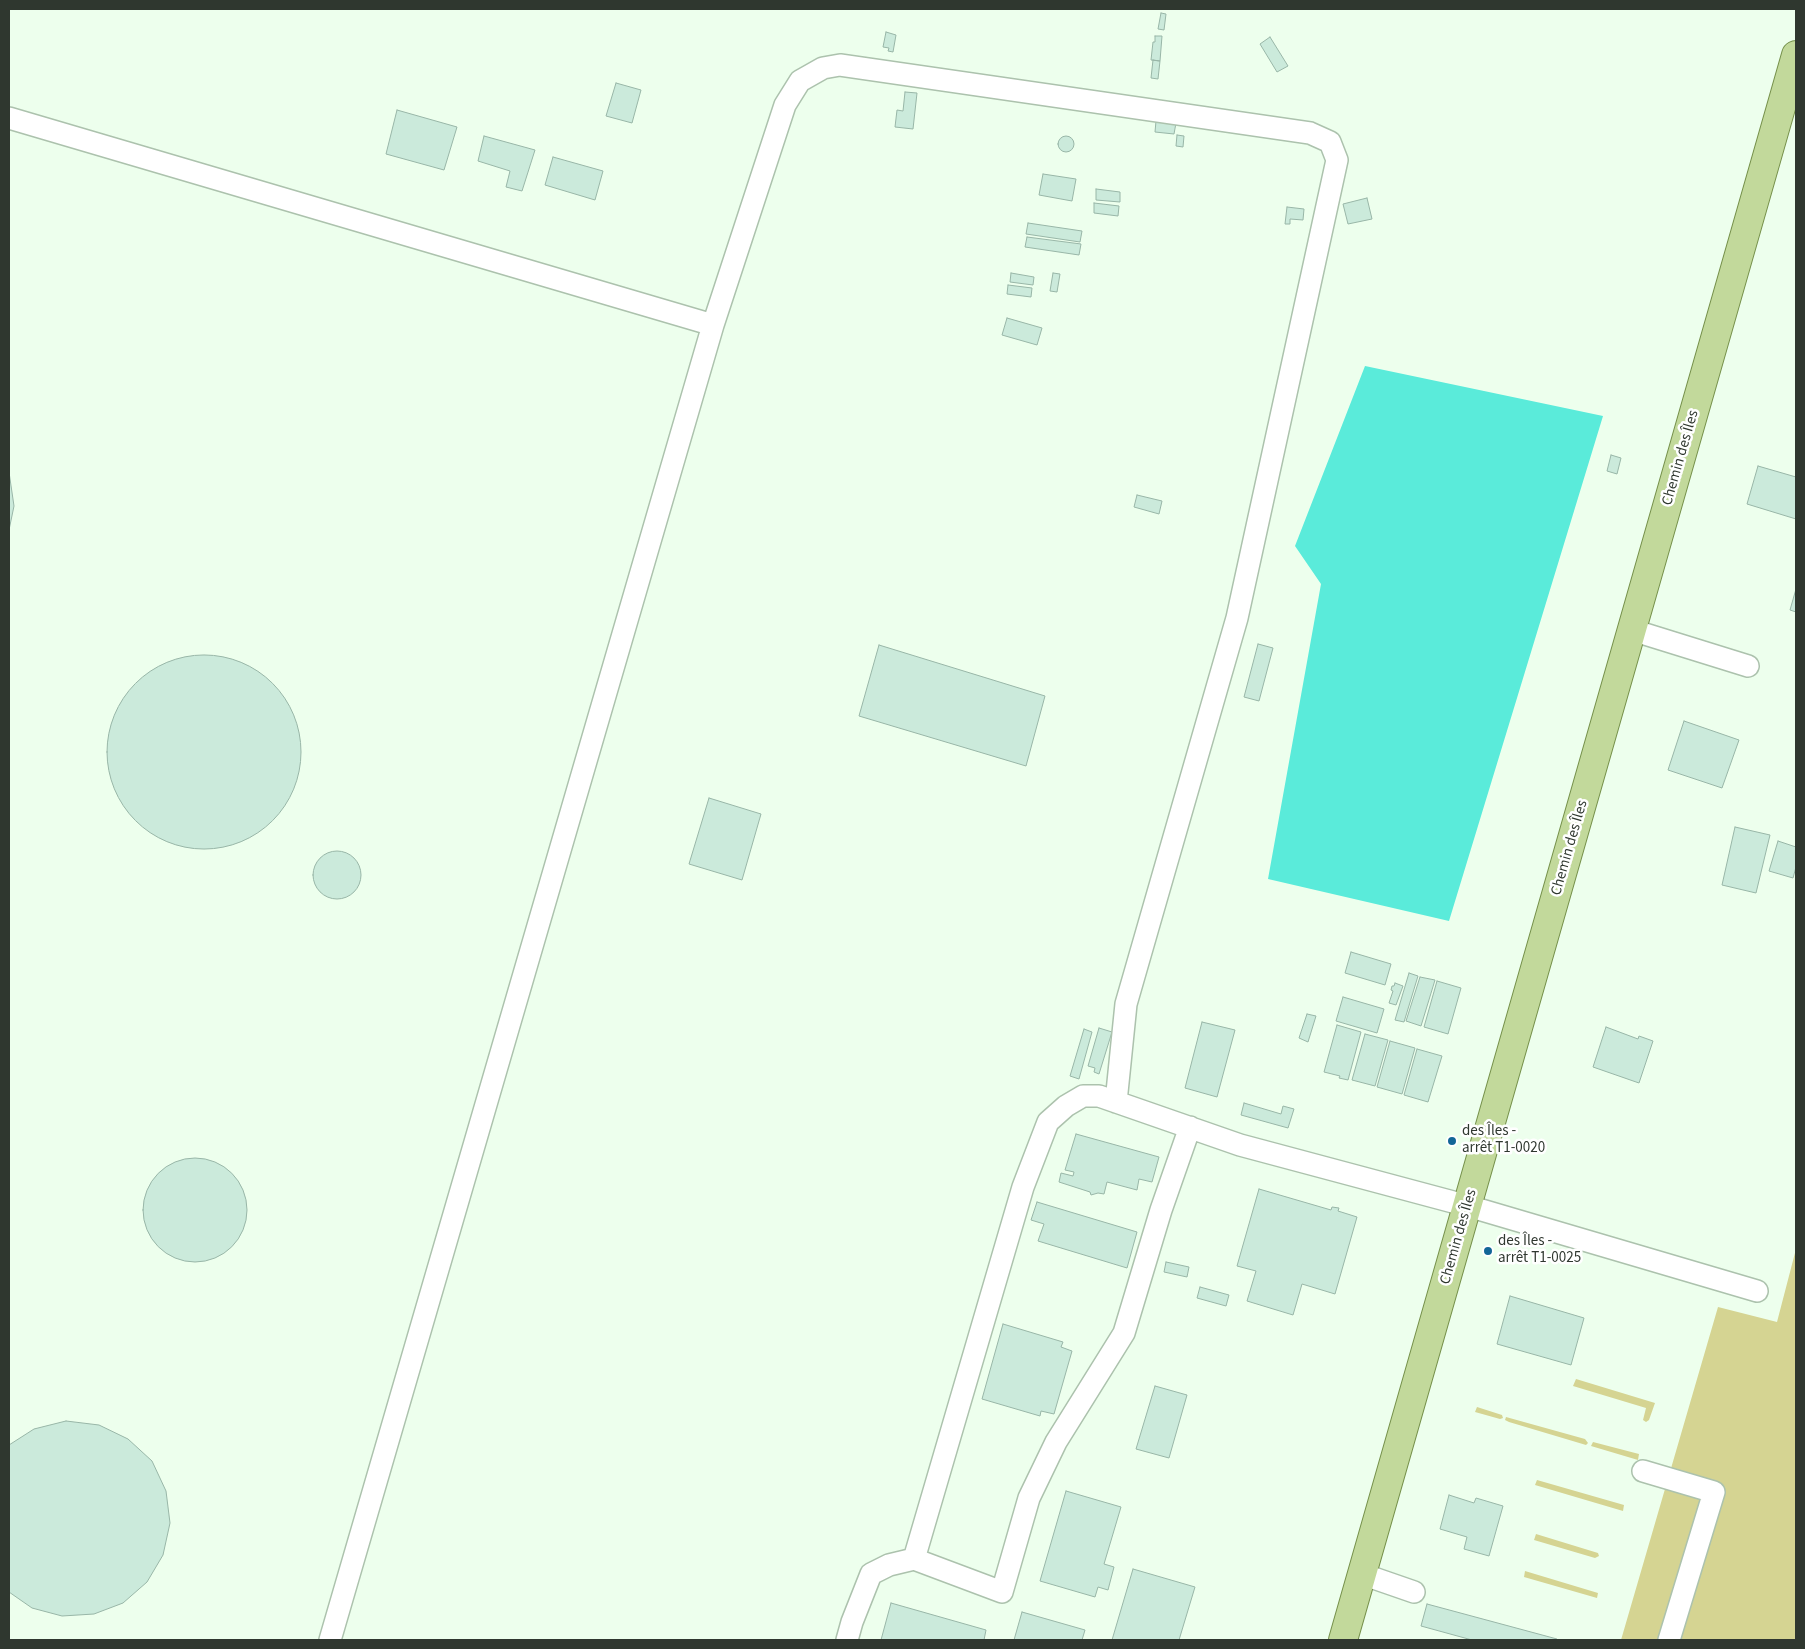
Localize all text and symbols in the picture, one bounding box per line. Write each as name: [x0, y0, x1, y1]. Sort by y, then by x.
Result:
street label: Chemin des Îles: [1659, 408, 1703, 508]
street label: Chemin des Îles: [1548, 798, 1592, 898]
place label: des Îles - arrêt T1-0020: [1462, 1123, 1545, 1158]
marker: des Îles - arrêt T1-0020: [1446, 1135, 1458, 1147]
street label: Chemin des Îles: [1437, 1187, 1481, 1287]
place label: des Îles - arrêt T1-0025: [1498, 1233, 1581, 1268]
marker: des Îles - arrêt T1-0025: [1482, 1245, 1494, 1257]

